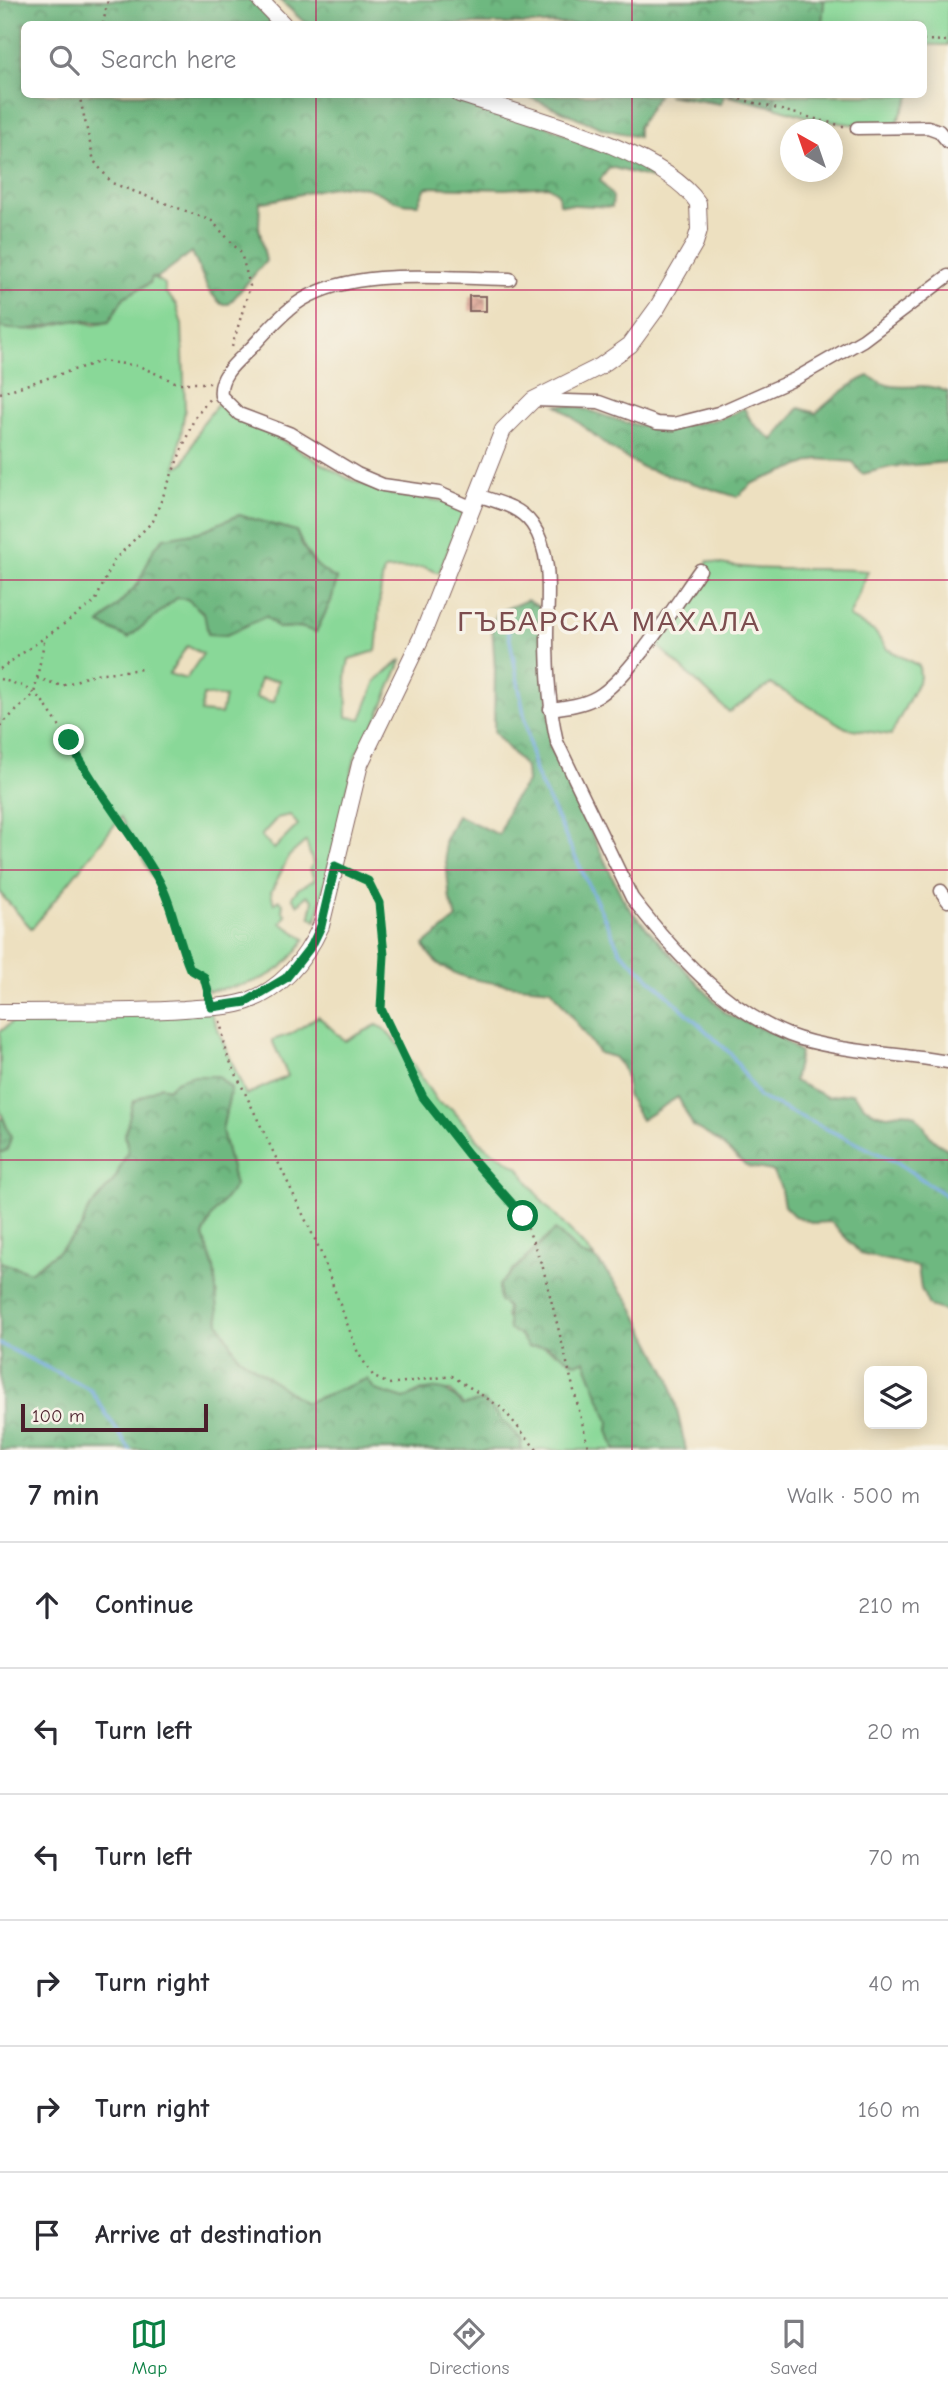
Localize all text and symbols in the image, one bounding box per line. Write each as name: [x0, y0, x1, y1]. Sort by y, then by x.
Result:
search box: [21, 21, 927, 98]
icon: search: [45, 41, 83, 79]
text: Search here: [101, 45, 236, 75]
north arrow: [780, 119, 843, 182]
district label: ГЪБАРСКА МАХАЛА: [457, 606, 761, 638]
route end: [53, 724, 84, 755]
route start: [507, 1200, 538, 1231]
map controls: [864, 1366, 927, 1429]
button: layers: [864, 1366, 927, 1429]
scale bar: [21, 1401, 208, 1433]
text: 100 m: [32, 1405, 85, 1427]
text: 7 min: [28, 1478, 100, 1513]
text: Walk · 500 m: [787, 1482, 920, 1509]
icon: ahead: [28, 1586, 66, 1624]
text: Continue: [95, 1590, 193, 1620]
text: 210 m: [858, 1592, 920, 1619]
icon: left: [28, 1712, 66, 1750]
text: Turn left: [95, 1716, 192, 1746]
text: 20 m: [867, 1718, 920, 1745]
icon: left: [28, 1838, 66, 1876]
text: Turn left: [95, 1842, 192, 1872]
text: 70 m: [868, 1844, 920, 1871]
icon: right: [28, 1964, 66, 2002]
text: Turn right: [95, 1968, 209, 1998]
text: 40 m: [868, 1970, 920, 1997]
icon: right: [28, 2090, 66, 2128]
text: Turn right: [95, 2094, 209, 2124]
text: 160 m: [858, 2096, 920, 2123]
icon: arrive: [28, 2216, 66, 2254]
text: Arrive at destination: [95, 2220, 322, 2250]
tab: Map: [130, 2315, 168, 2379]
tab: Directions: [429, 2315, 509, 2379]
tab: Saved: [770, 2315, 818, 2379]

